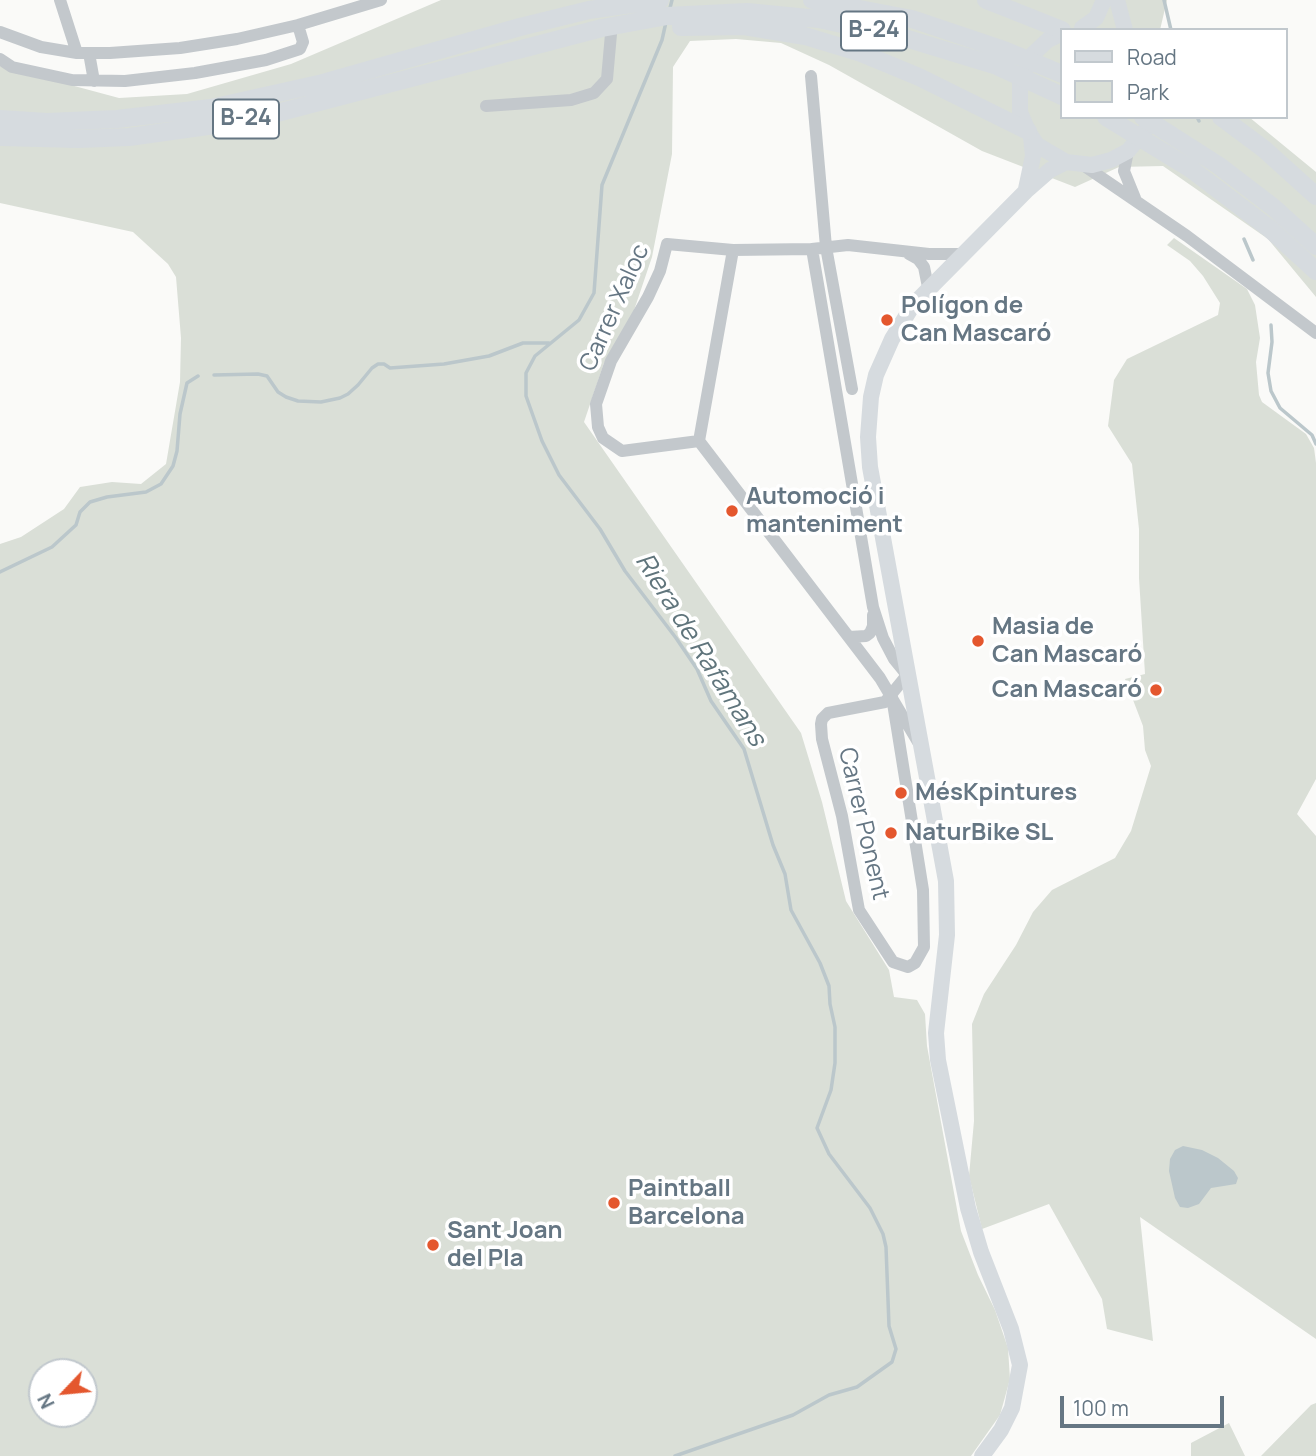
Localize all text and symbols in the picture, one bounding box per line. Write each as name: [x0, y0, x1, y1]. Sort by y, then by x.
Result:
road number: B-24: [841, 12, 907, 50]
legend: [1060, 28, 1288, 119]
text: Road: [1127, 43, 1177, 71]
text: Park: [1127, 78, 1169, 106]
road number: B-24: [213, 100, 279, 138]
street label: Carrer Xaloc: [574, 240, 656, 376]
place label: Polígon de Can Mascaró: [901, 292, 1051, 348]
marker: Polígon de Can Mascaró: [879, 312, 895, 328]
place label: Automoció i manteniment: [746, 483, 903, 539]
marker: Automoció i manteniment: [724, 503, 740, 519]
water label: Riera de Rafamans: [628, 548, 772, 752]
place label: Masia de Can Mascaró: [992, 613, 1142, 669]
marker: Masia de Can Mascaró: [970, 633, 986, 649]
place label: Can Mascaró: [992, 676, 1142, 704]
marker: Can Mascaró: [1148, 682, 1164, 698]
street label: Carrer Ponent: [831, 745, 895, 903]
place label: MésKpintures: [915, 779, 1077, 807]
marker: MésKpintures: [893, 785, 909, 801]
place label: NaturBike SL: [905, 819, 1053, 847]
marker: NaturBike SL: [883, 825, 899, 841]
place label: Paintball Barcelona: [628, 1175, 745, 1231]
marker: Paintball Barcelona: [606, 1195, 622, 1211]
place label: Sant Joan del Pla: [447, 1217, 562, 1273]
marker: Sant Joan del Pla: [425, 1237, 441, 1253]
north arrow: [28, 1358, 98, 1428]
scale bar: [1064, 1382, 1228, 1426]
text: N: [31, 1389, 61, 1413]
text: 100 m: [1073, 1394, 1129, 1422]

